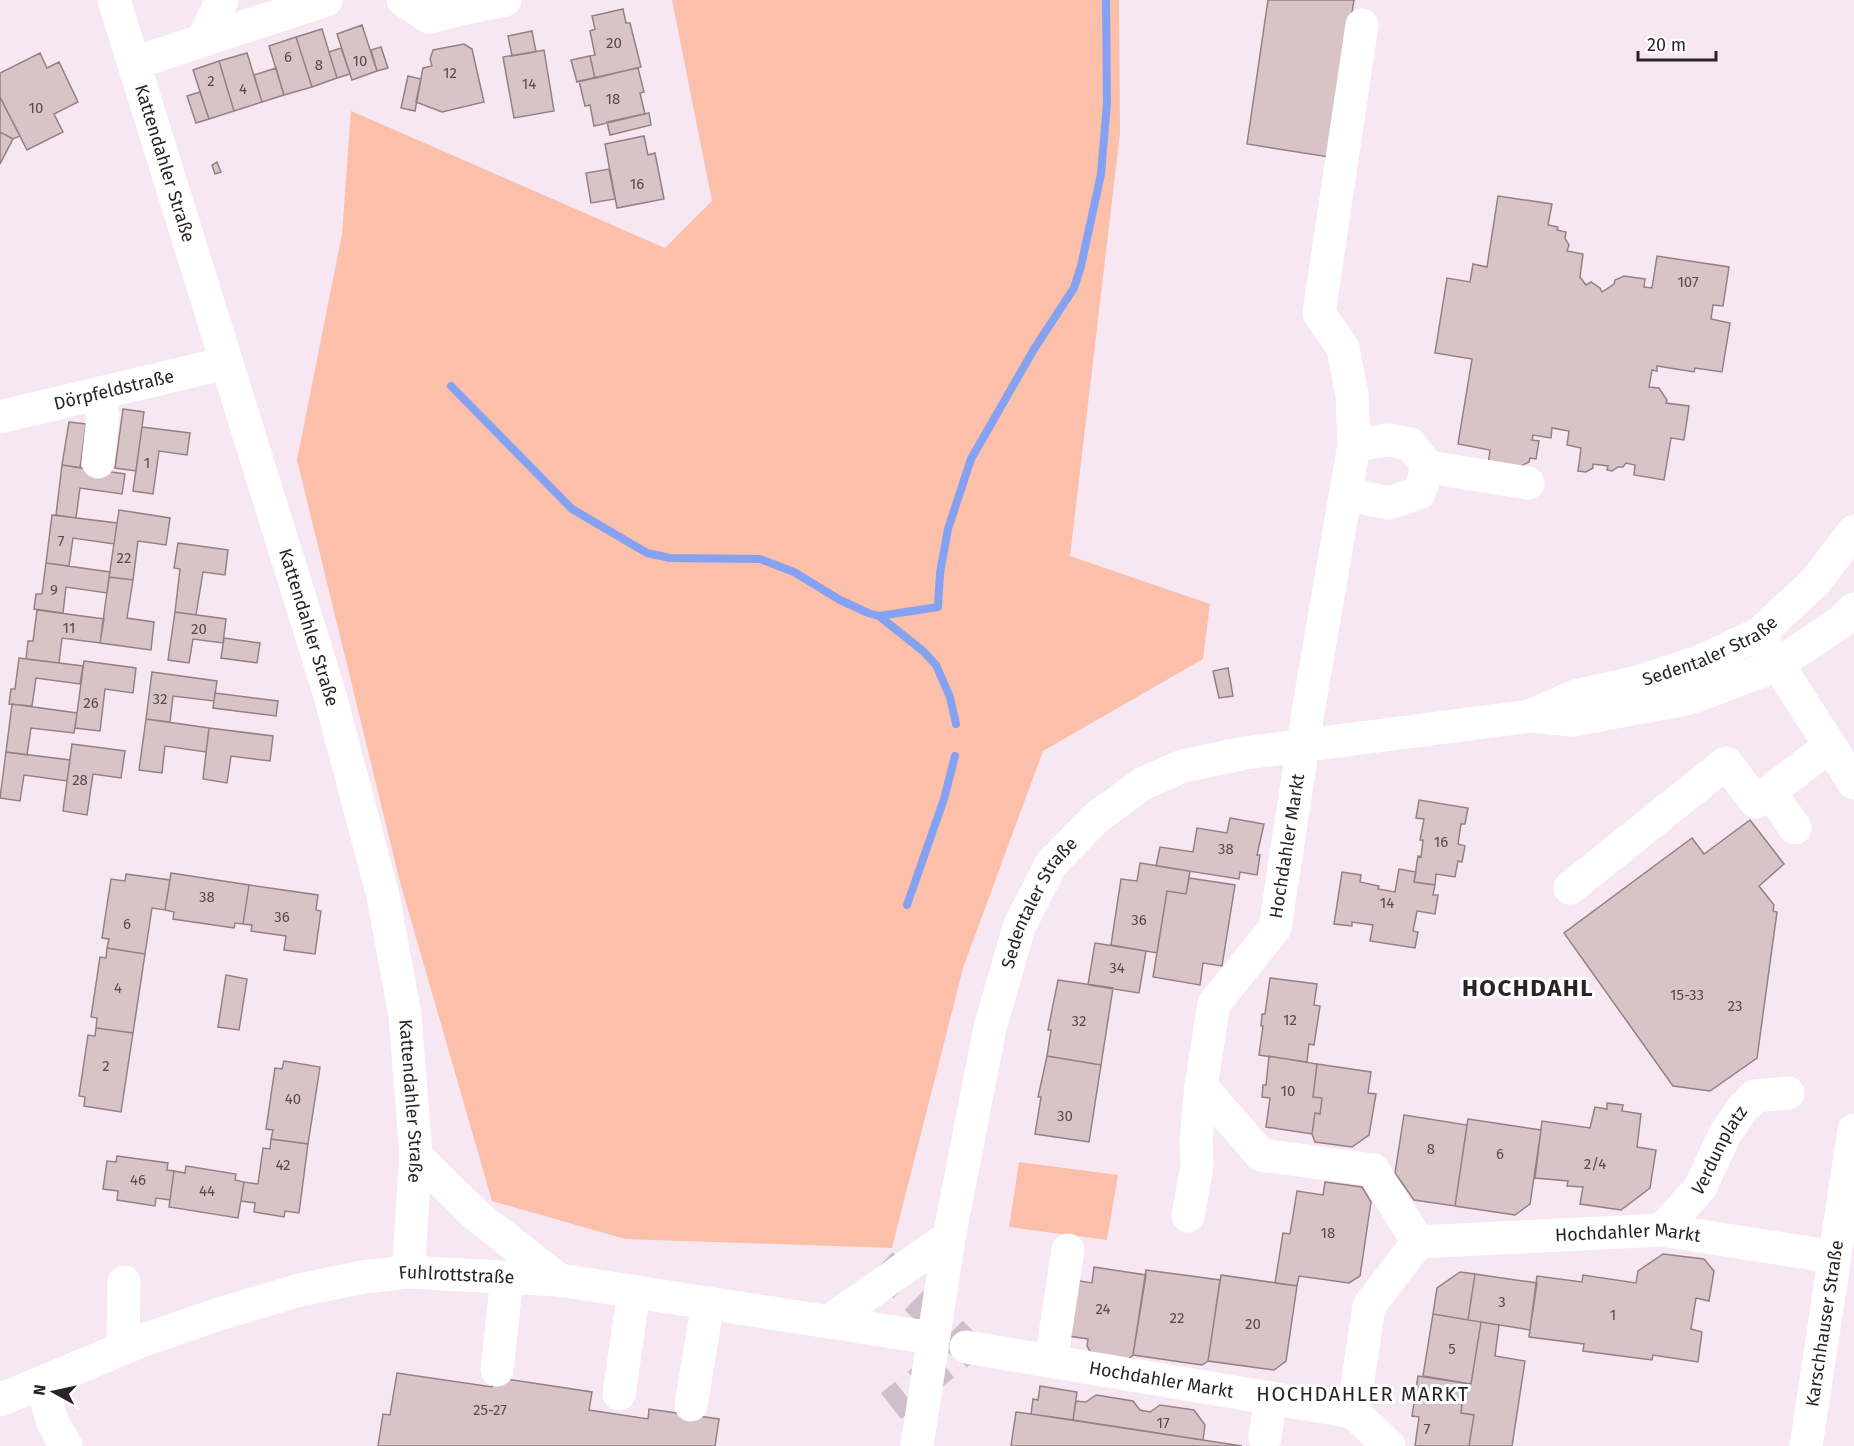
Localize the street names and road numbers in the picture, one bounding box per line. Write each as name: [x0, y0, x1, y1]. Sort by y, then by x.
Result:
street label: Kattendahler Straße: [130, 82, 200, 245]
street label: Dörpfeldstraße: [51, 365, 176, 415]
street label: Kattendahler Straße: [274, 546, 343, 709]
street label: Sedentaler Straße: [1640, 611, 1782, 691]
street label: Hochdahler Markt: [1265, 772, 1309, 920]
street label: Sedentaler Straße: [997, 833, 1082, 971]
street label: Kattendahler Straße: [394, 1018, 427, 1184]
street label: Verdunplatz: [1687, 1102, 1752, 1200]
street label: Hochdahler Markt: [1554, 1219, 1703, 1247]
street label: Karschhauser Straße: [1801, 1239, 1848, 1408]
street label: Fuhlrottstraße: [397, 1261, 515, 1289]
street label: Hochdahler Markt: [1087, 1357, 1236, 1403]

